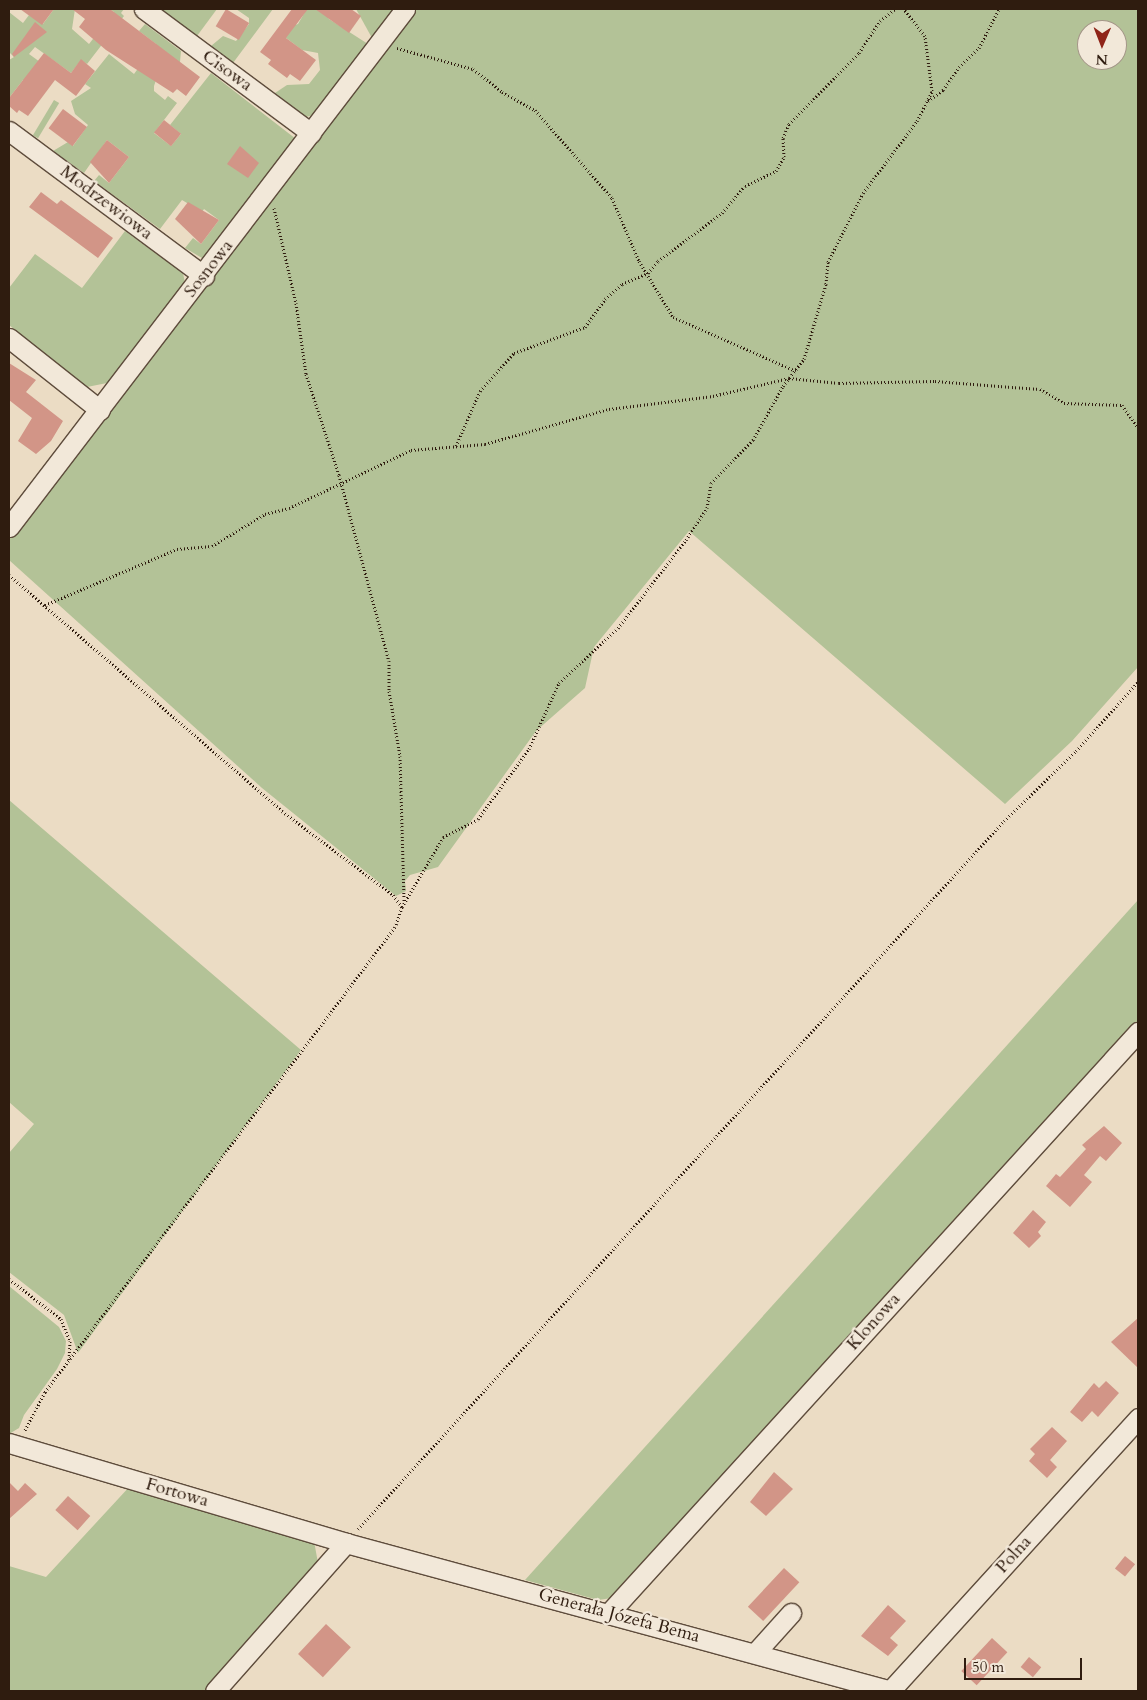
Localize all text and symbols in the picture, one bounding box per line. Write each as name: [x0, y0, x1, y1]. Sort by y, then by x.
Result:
north arrow: [1077, 20, 1127, 70]
street label: Cisowa: [198, 46, 256, 96]
text: N: [1096, 50, 1108, 69]
street label: Modrzewiowa: [55, 161, 157, 245]
street label: Sosnowa: [180, 236, 238, 302]
street label: Klonowa: [843, 1289, 905, 1355]
street label: Fortowa: [143, 1474, 211, 1512]
street label: Polna: [992, 1532, 1036, 1578]
street label: Generała Józefa Bema: [536, 1584, 702, 1648]
scale bar: [967, 1648, 1084, 1680]
text: 50 m: [972, 1657, 1004, 1677]

